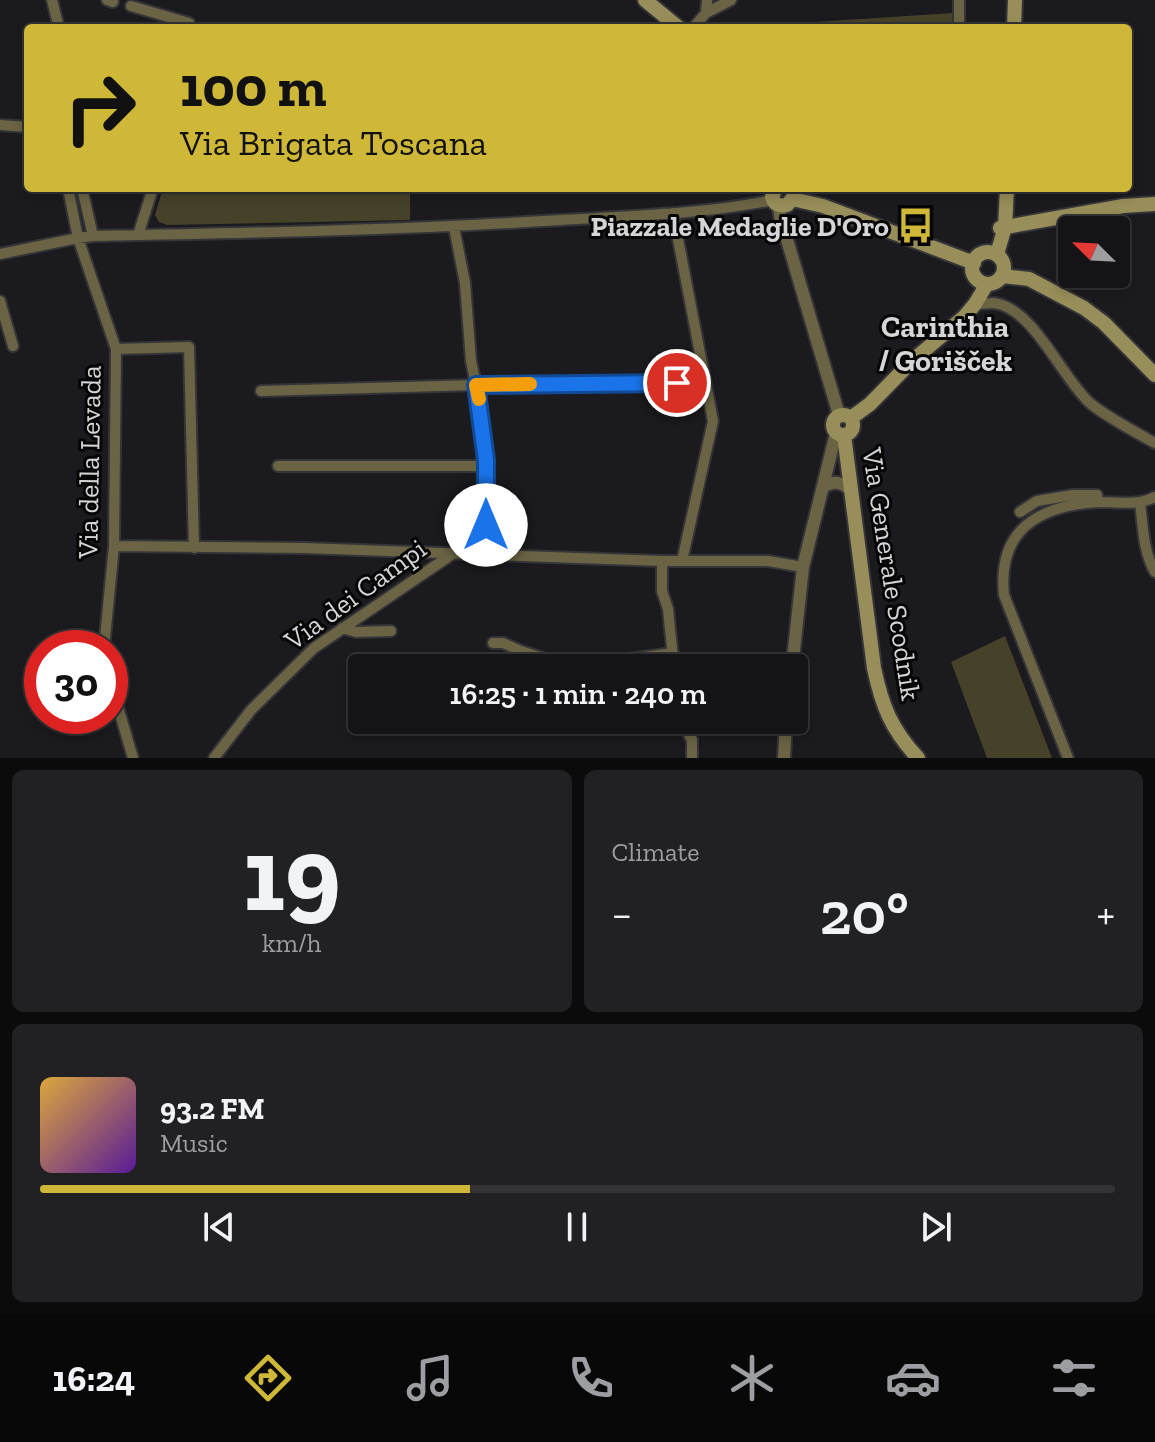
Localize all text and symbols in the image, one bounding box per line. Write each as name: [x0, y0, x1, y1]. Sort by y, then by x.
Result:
text: 100 m: [180, 53, 327, 120]
icon: right: [48, 56, 152, 160]
text: Via Brigata Toscana: [180, 121, 487, 164]
bus stop icon: Piazzale Medaglie D'Oro: [896, 207, 934, 245]
place label: Piazzale Medaglie D'Oro: [590, 210, 889, 243]
north arrow: [1058, 216, 1130, 288]
map controls: [1058, 216, 1130, 288]
district label: Carinthia / Gorišček: [878, 309, 1013, 379]
pin: [643, 349, 711, 417]
icon: arrive: [655, 361, 699, 405]
street label: Via della Levada: [71, 365, 108, 560]
street label: Via Generale Scodnik: [855, 444, 928, 703]
position arrow: [444, 483, 528, 567]
street label: Via dei Campi: [277, 532, 433, 657]
speed limit sign: 30: [24, 630, 128, 734]
text: 16:25 · 1 min · 240 m: [450, 676, 706, 712]
text: 19: [243, 812, 341, 937]
text: Climate: [612, 836, 699, 868]
text: 20°: [820, 877, 909, 949]
text: −: [612, 887, 632, 940]
text: +: [1096, 887, 1115, 940]
text: km/h: [262, 927, 321, 959]
text: 93.2 FM: [160, 1091, 265, 1127]
text: Music: [160, 1127, 228, 1159]
icon: previous: [197, 1205, 241, 1249]
icon: pause: [555, 1205, 599, 1249]
icon: next: [914, 1205, 958, 1249]
icon: directions: [240, 1350, 296, 1406]
icon: music: [402, 1350, 458, 1406]
icon: phone: [563, 1350, 619, 1406]
icon: climate: [724, 1350, 780, 1406]
icon: car: [885, 1350, 941, 1406]
icon: filters: [1046, 1350, 1102, 1406]
text: 16:24: [53, 1357, 135, 1400]

